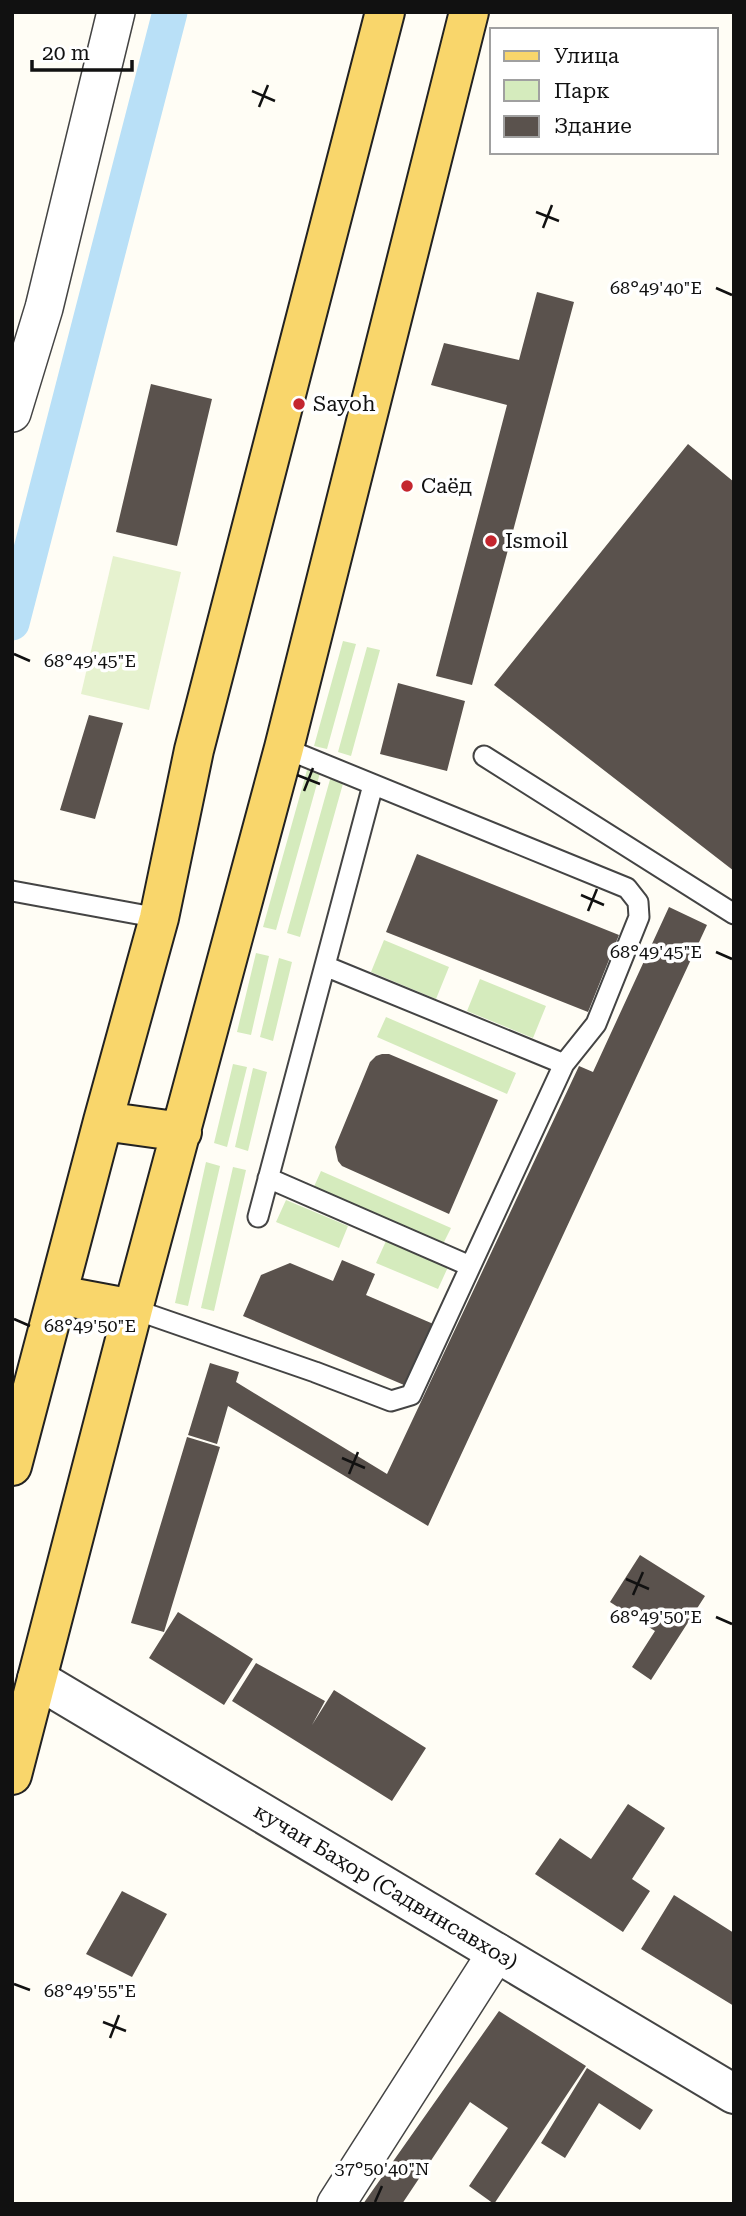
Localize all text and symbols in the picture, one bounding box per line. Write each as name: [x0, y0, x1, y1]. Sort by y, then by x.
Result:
scale bar: [32, 28, 131, 72]
legend: [490, 28, 718, 154]
text: 20 m: [42, 41, 90, 65]
text: Улица: [554, 44, 620, 68]
text: Парк: [554, 79, 610, 103]
text: Здание: [554, 114, 632, 138]
text: 68°49'40"E: [610, 277, 702, 298]
place label: Sayoh: [313, 392, 376, 416]
marker: Sayoh: [291, 396, 307, 412]
place label: Саёд: [421, 474, 472, 498]
marker: Саёд: [399, 478, 415, 494]
place label: Ismoil: [505, 529, 569, 553]
marker: Ismoil: [483, 533, 499, 549]
text: 68°49'45"E: [44, 650, 136, 671]
text: 68°49'45"E: [610, 941, 702, 962]
text: 68°49'50"E: [44, 1315, 136, 1336]
text: 68°49'50"E: [610, 1606, 702, 1627]
street label: кучаи Баҳор (Садвинсавхоз): [250, 1799, 522, 1974]
text: 68°49'55"E: [44, 1980, 136, 2001]
text: 37°50'40"N: [335, 2158, 429, 2179]

